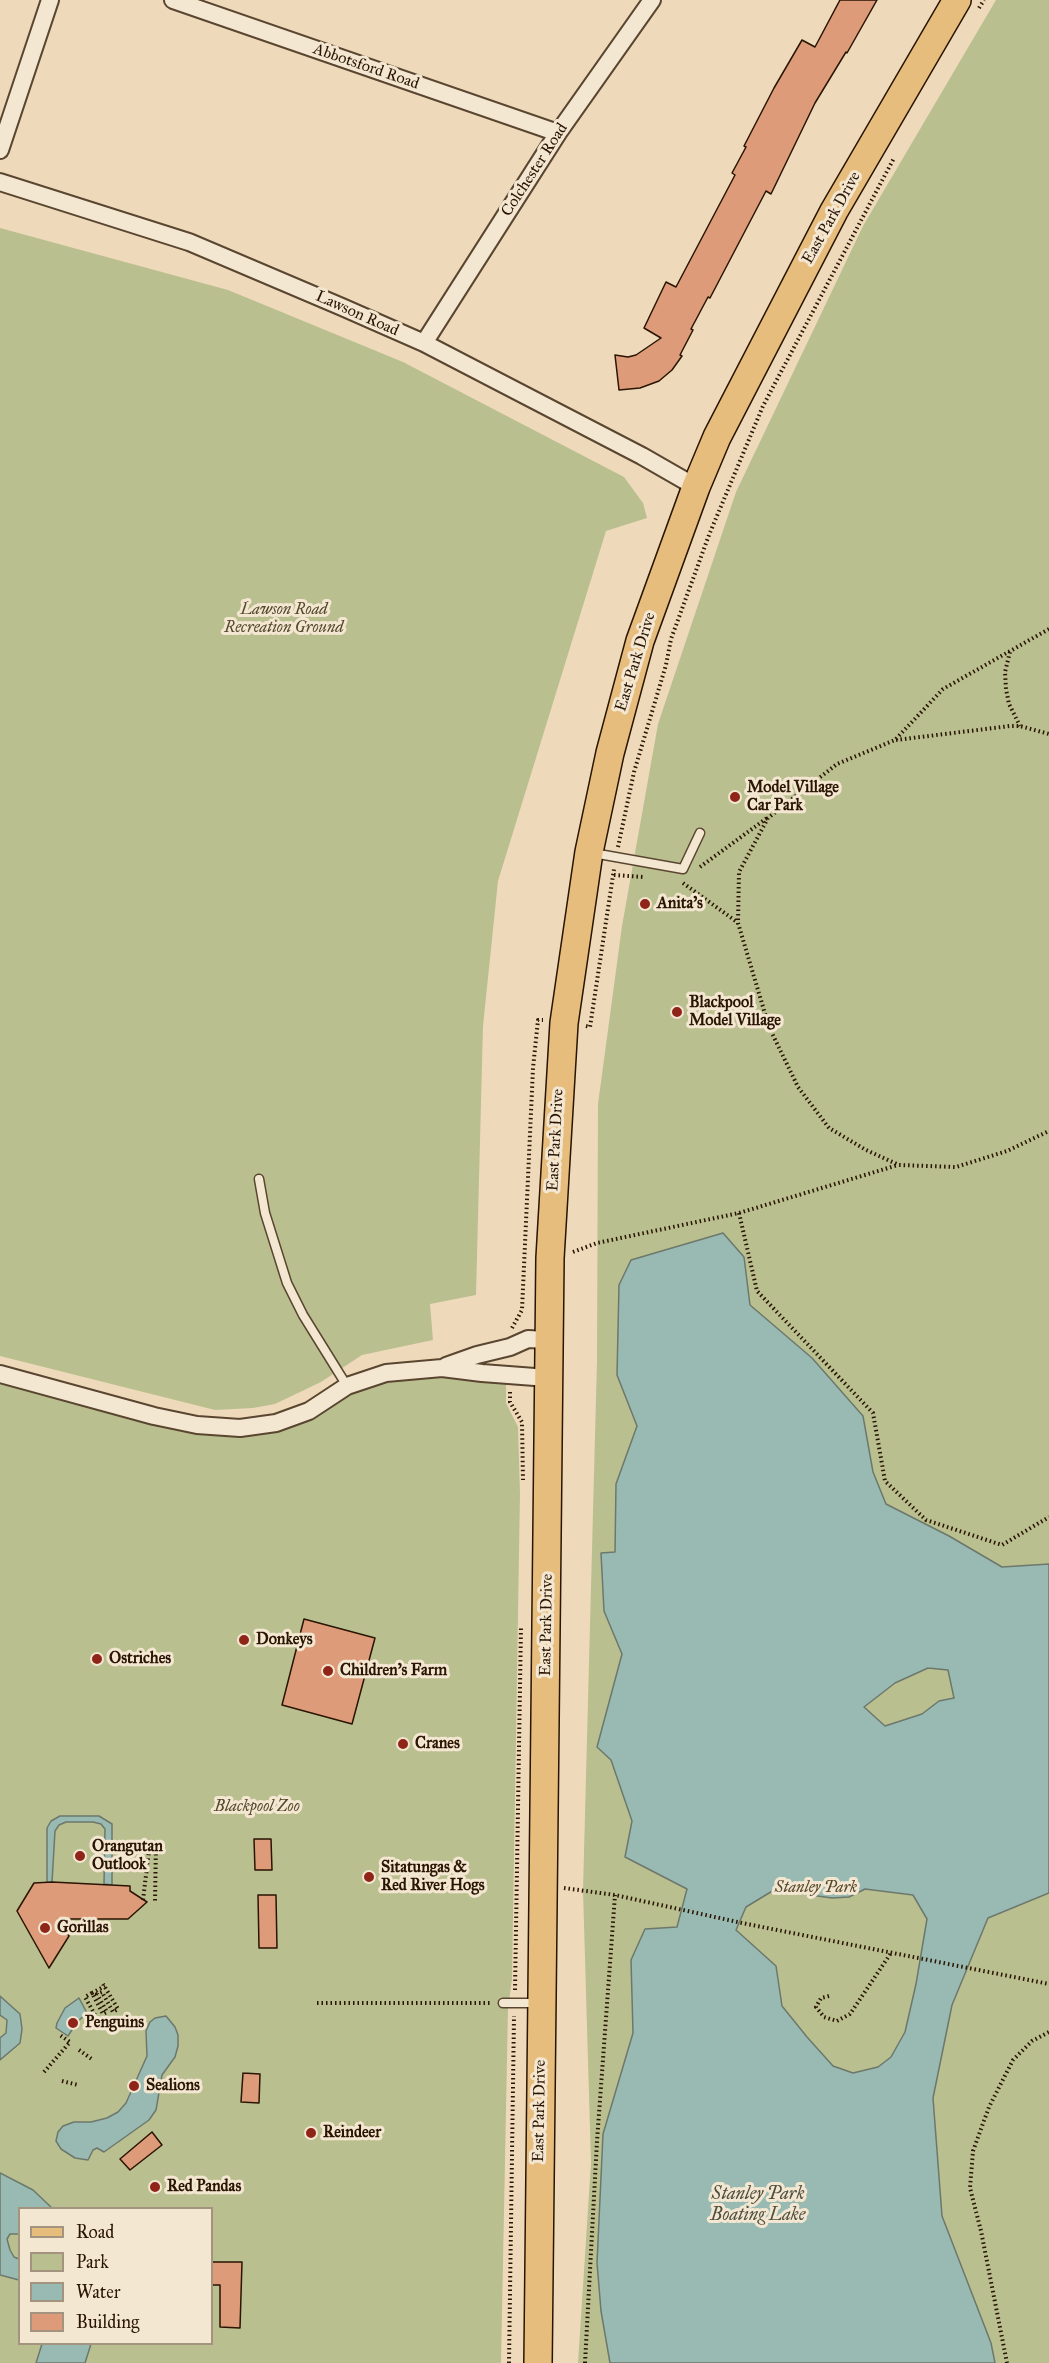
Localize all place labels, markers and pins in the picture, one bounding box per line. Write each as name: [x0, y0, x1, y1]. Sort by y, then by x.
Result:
place label: Model Village Car Park: [747, 778, 839, 816]
marker: Model Village Car Park: [728, 790, 742, 804]
place label: Anita's: [657, 894, 703, 914]
marker: Anita's: [638, 897, 652, 911]
place label: Blackpool Model Village: [689, 993, 781, 1031]
marker: Blackpool Model Village: [670, 1005, 684, 1019]
place label: Donkeys: [256, 1630, 313, 1650]
marker: Donkeys: [237, 1633, 251, 1647]
place label: Ostriches: [109, 1649, 171, 1669]
marker: Ostriches: [90, 1652, 104, 1666]
place label: Children's Farm: [340, 1661, 447, 1681]
marker: Children's Farm: [321, 1664, 335, 1678]
place label: Cranes: [415, 1734, 460, 1754]
marker: Cranes: [396, 1737, 410, 1751]
place label: Orangutan Outlook: [92, 1837, 163, 1875]
marker: Orangutan Outlook: [73, 1849, 87, 1863]
place label: Sitatungas & Red River Hogs: [381, 1858, 484, 1896]
marker: Sitatungas & Red River Hogs: [362, 1870, 376, 1884]
place label: Gorillas: [57, 1918, 108, 1938]
marker: Gorillas: [38, 1921, 52, 1935]
place label: Penguins: [85, 2013, 144, 2033]
marker: Penguins: [66, 2016, 80, 2030]
place label: Sealions: [146, 2076, 200, 2096]
marker: Sealions: [127, 2079, 141, 2093]
place label: Reindeer: [323, 2123, 381, 2143]
marker: Reindeer: [304, 2126, 318, 2140]
place label: Red Pandas: [167, 2177, 241, 2197]
marker: Red Pandas: [148, 2180, 162, 2194]

